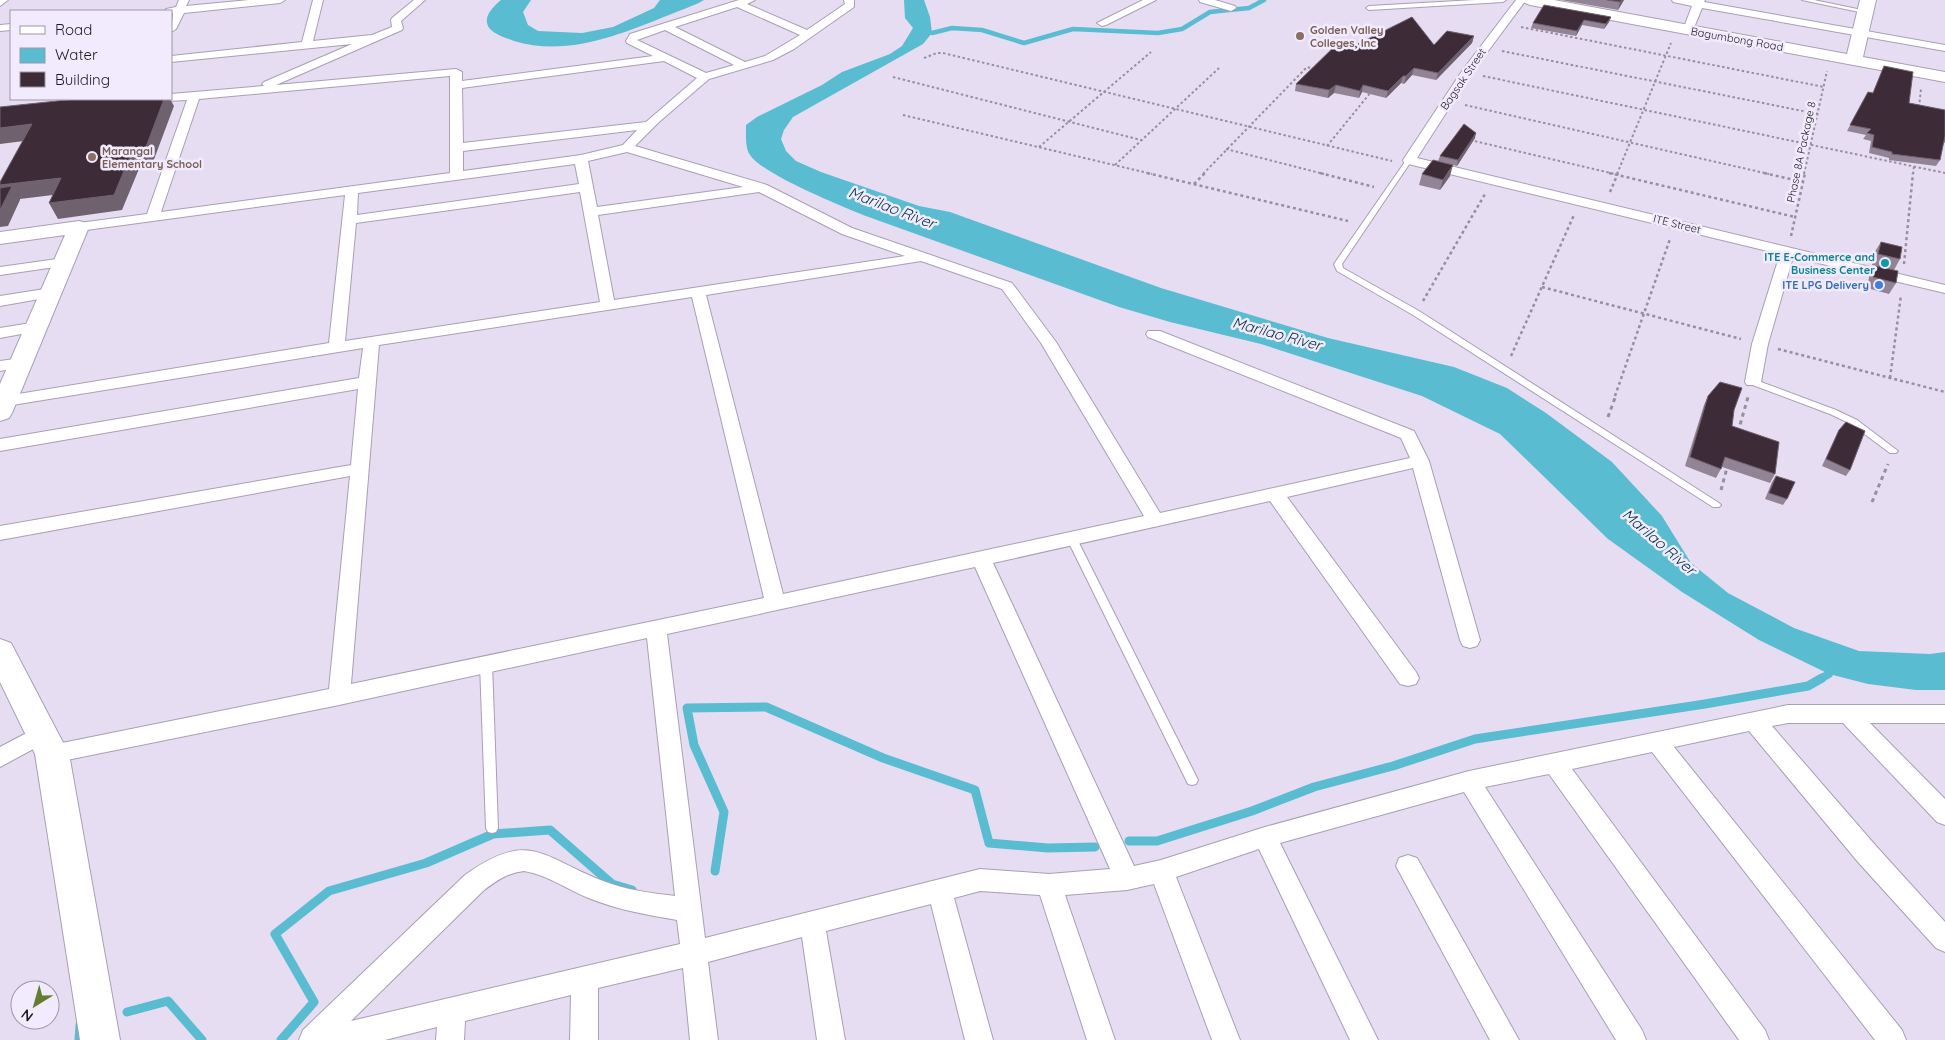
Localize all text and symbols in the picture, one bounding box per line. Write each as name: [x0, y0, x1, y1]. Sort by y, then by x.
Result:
legend: [10, 10, 172, 100]
text: Road: [55, 20, 92, 39]
place label: Golden Valley Colleges, Inc: [1310, 23, 1383, 50]
street label: Bagumbong Road: [1690, 24, 1784, 54]
marker: Golden Valley Colleges, Inc: [1294, 30, 1306, 42]
text: Water: [55, 45, 98, 64]
street label: Bagsak Street: [1437, 45, 1489, 113]
text: Building: [55, 70, 110, 89]
street label: Phase 8A Package 8: [1783, 100, 1819, 204]
place label: Marangal Elementary School: [102, 144, 202, 171]
marker: Marangal Elementary School: [86, 151, 98, 163]
water label: Marilao River: [846, 182, 940, 234]
street label: ITE Street: [1652, 211, 1703, 237]
place label: ITE E-Commerce and Business Center: [1764, 250, 1875, 277]
marker: ITE E-Commerce and Business Center: [1879, 257, 1891, 269]
place label: ITE LPG Delivery: [1782, 278, 1869, 292]
marker: ITE LPG Delivery: [1873, 279, 1885, 291]
water label: Marilao River: [1230, 312, 1326, 355]
water label: Marilao River: [1619, 504, 1702, 580]
north arrow: [10, 980, 60, 1030]
text: N: [18, 1005, 37, 1026]

